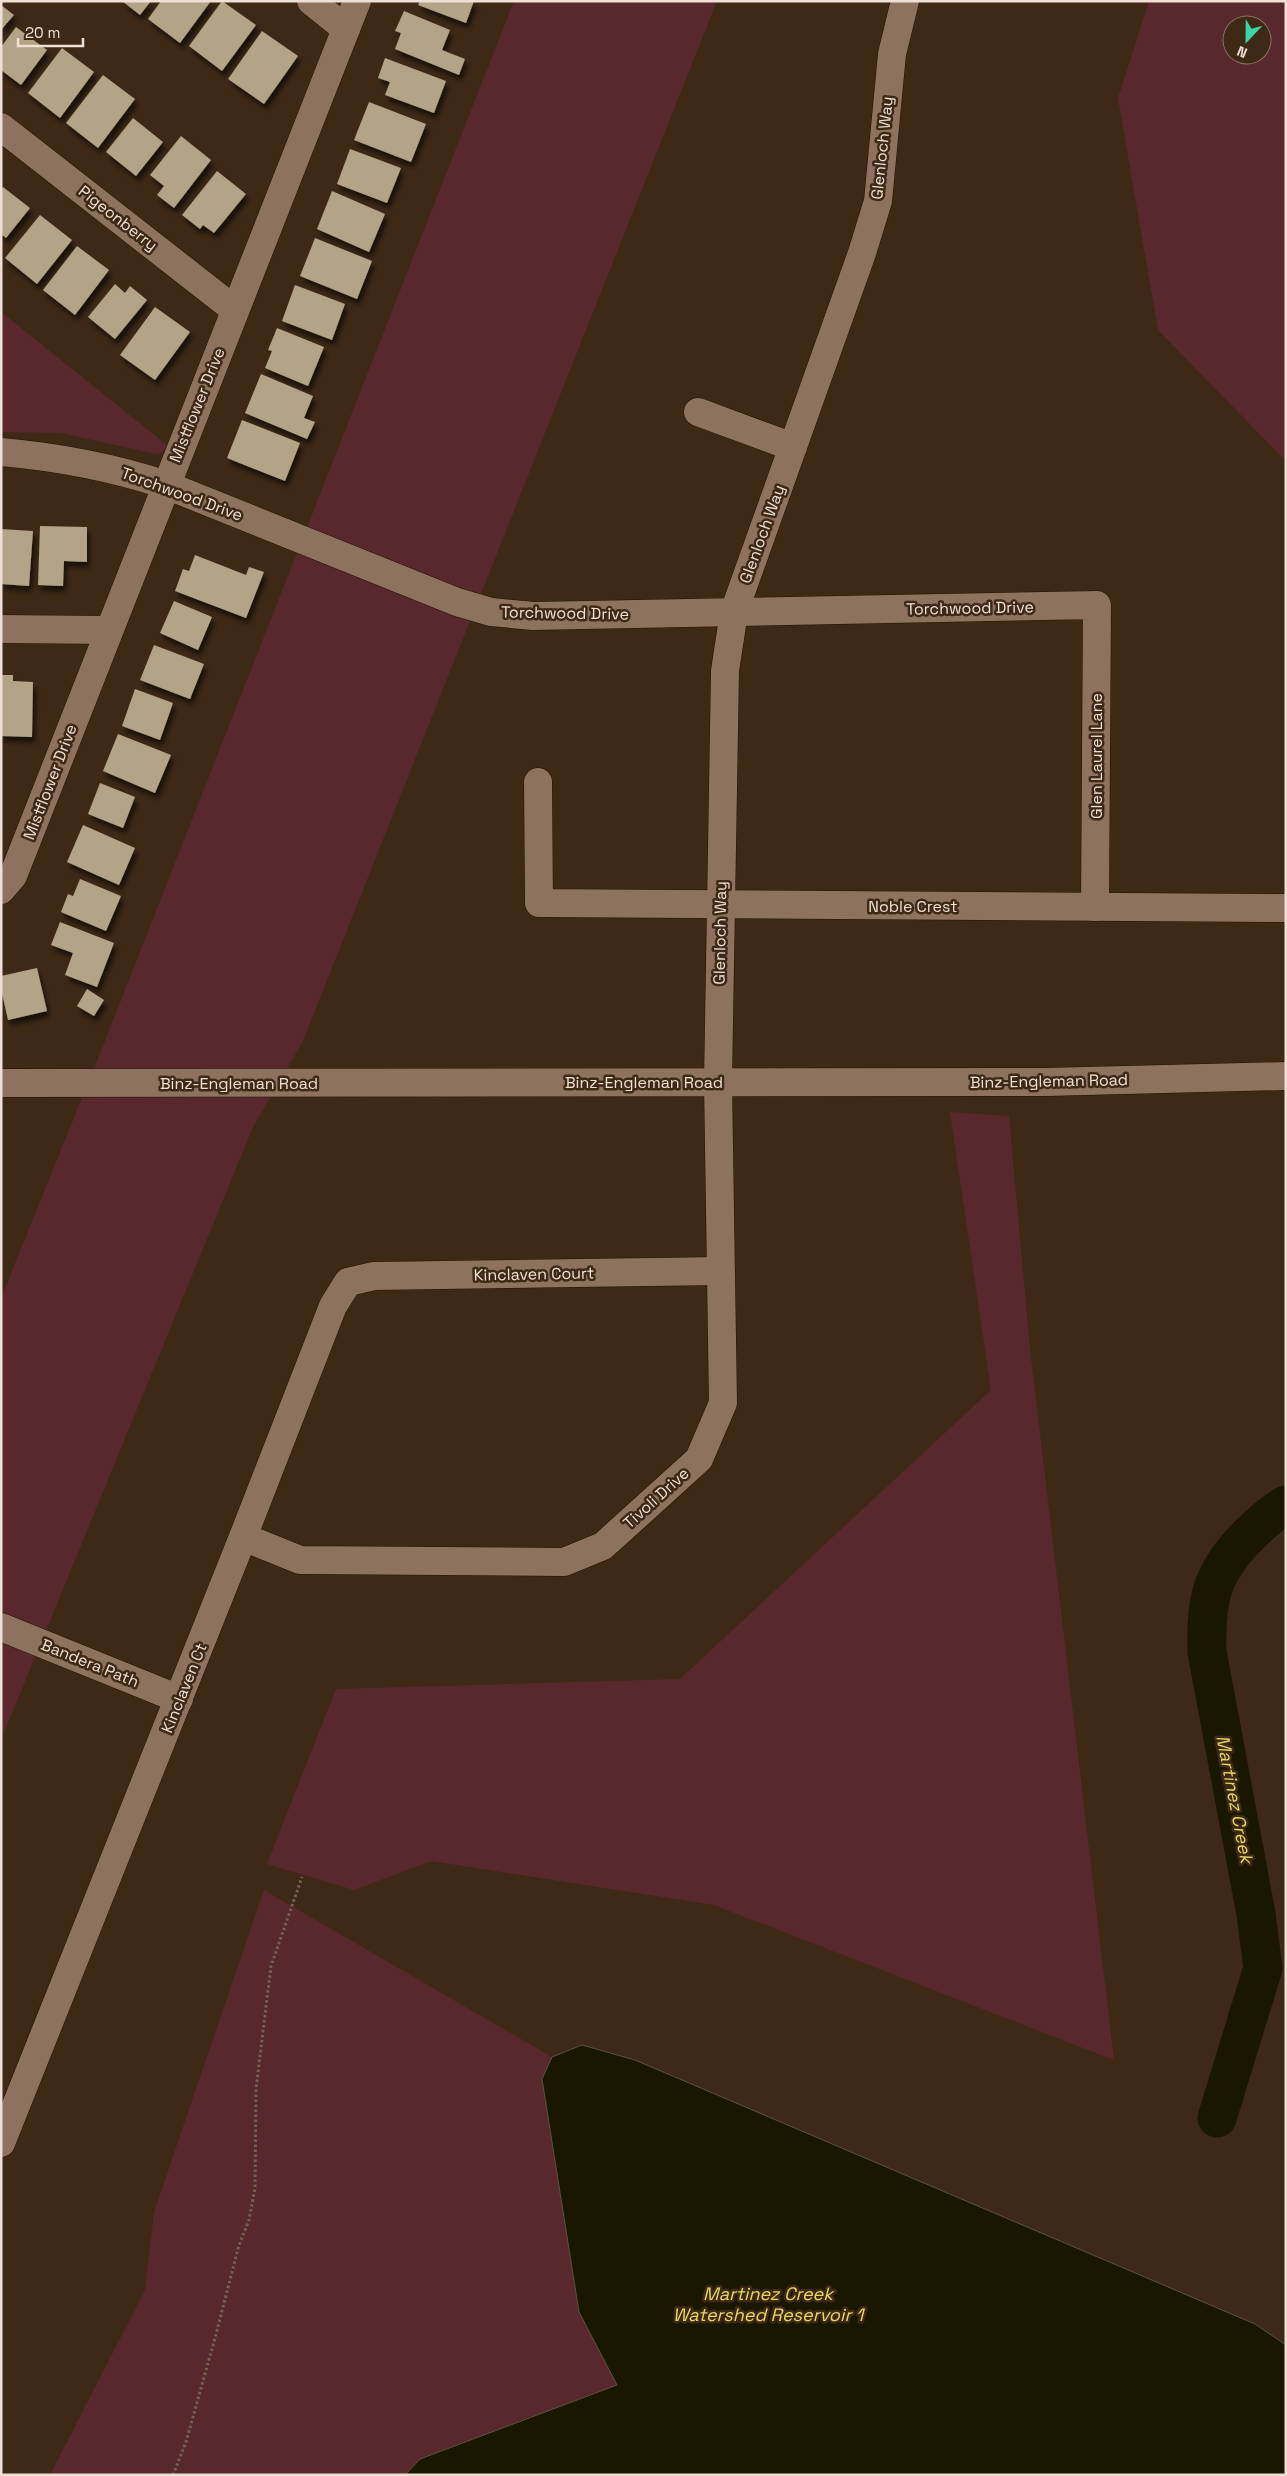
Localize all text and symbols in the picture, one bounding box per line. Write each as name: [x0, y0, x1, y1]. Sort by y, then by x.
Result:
scale bar: [18, 15, 82, 47]
north arrow: [1222, 15, 1272, 65]
text: 20 m: [25, 23, 60, 42]
text: N: [1234, 42, 1250, 62]
street label: Glenloch Way: [866, 95, 898, 201]
street label: Pigeonberry: [74, 181, 162, 255]
street label: Mistflower Drive: [164, 344, 230, 466]
street label: Torchwood Drive: [118, 462, 246, 526]
street label: Glenloch Way: [734, 482, 790, 586]
street label: Torchwood Drive: [906, 596, 1034, 620]
street label: Torchwood Drive: [501, 601, 629, 625]
street label: Glen Laurel Lane: [1086, 693, 1107, 819]
street label: Mistflower Drive: [18, 721, 82, 843]
street label: Glenloch Way: [709, 881, 731, 985]
street label: Noble Crest: [868, 896, 958, 917]
street label: Binz-Engleman Road: [970, 1069, 1128, 1093]
street label: Binz-Engleman Road: [565, 1072, 723, 1093]
street label: Binz-Engleman Road: [160, 1073, 318, 1094]
street label: Kinclaven Court: [473, 1262, 595, 1286]
street label: Tivoli Drive: [619, 1463, 693, 1533]
street label: Bandera Path: [38, 1634, 142, 1692]
street label: Kinclaven Ct: [156, 1640, 212, 1736]
water label: Martinez Creek: [1211, 1733, 1259, 1867]
water label: Martinez Creek Watershed Reservoir 1: [673, 2282, 866, 2326]

